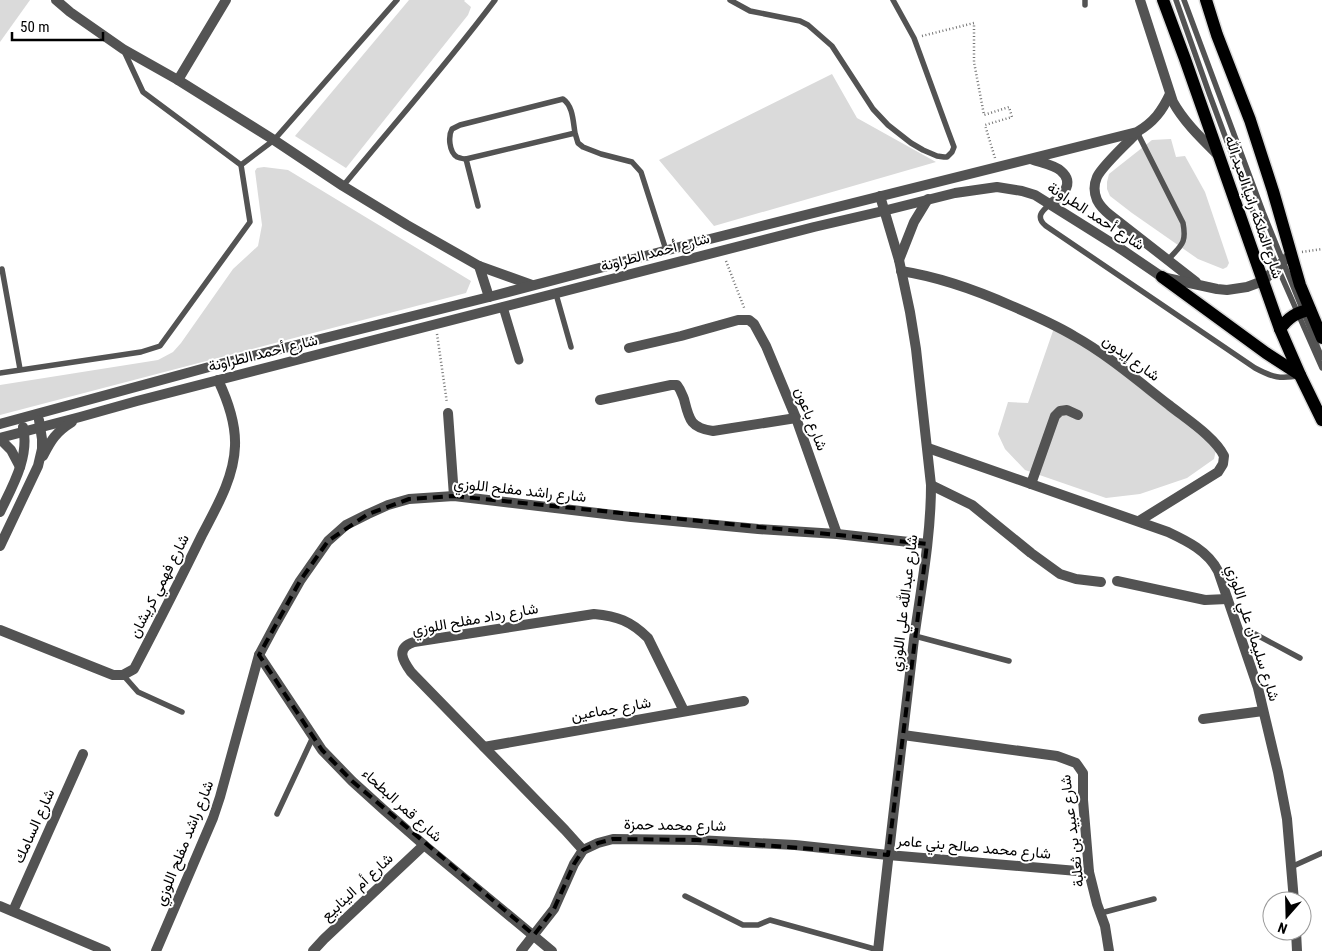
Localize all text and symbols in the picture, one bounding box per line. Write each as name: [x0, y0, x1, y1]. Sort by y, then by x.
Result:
scale bar: [12, 10, 104, 42]
text: 50 m: [20, 18, 50, 36]
street label: شارع الملكة رانيا العبد الله: [1219, 133, 1287, 282]
street label: شارع أحمد الطراونة: [1043, 178, 1148, 256]
street label: شارع أحمد الطراونة: [599, 229, 712, 277]
street label: شارع أحمد الطراونة: [206, 331, 320, 377]
street label: شارع إيدون: [1098, 331, 1163, 387]
street label: شارع باعون: [789, 385, 831, 454]
street label: شارع راشد مفلح اللوزي: [452, 474, 587, 510]
street label: شارع فهمي كريشان: [125, 531, 196, 643]
street label: شارع عبدالله علي اللوزي: [887, 533, 925, 673]
street label: شارع سليمان علي اللوزي: [1219, 562, 1284, 705]
street label: شارع رداد مفلح اللوزي: [411, 599, 540, 643]
street label: شارع جماعين: [570, 693, 653, 727]
street label: شارع قمر البطحاء: [357, 764, 446, 847]
street label: شارع عبيد بن ثعلبة: [1056, 773, 1090, 888]
street label: شارع راشد مفلح اللوزي: [151, 778, 221, 910]
street label: شارع السامك: [10, 786, 60, 867]
street label: شارع محمد حمزة: [624, 815, 726, 837]
street label: شارع محمد صالح بني عامر: [895, 831, 1052, 867]
street label: شارع أم الينابيع: [317, 849, 398, 926]
north arrow: [1262, 891, 1312, 941]
text: N: [1276, 919, 1289, 937]

